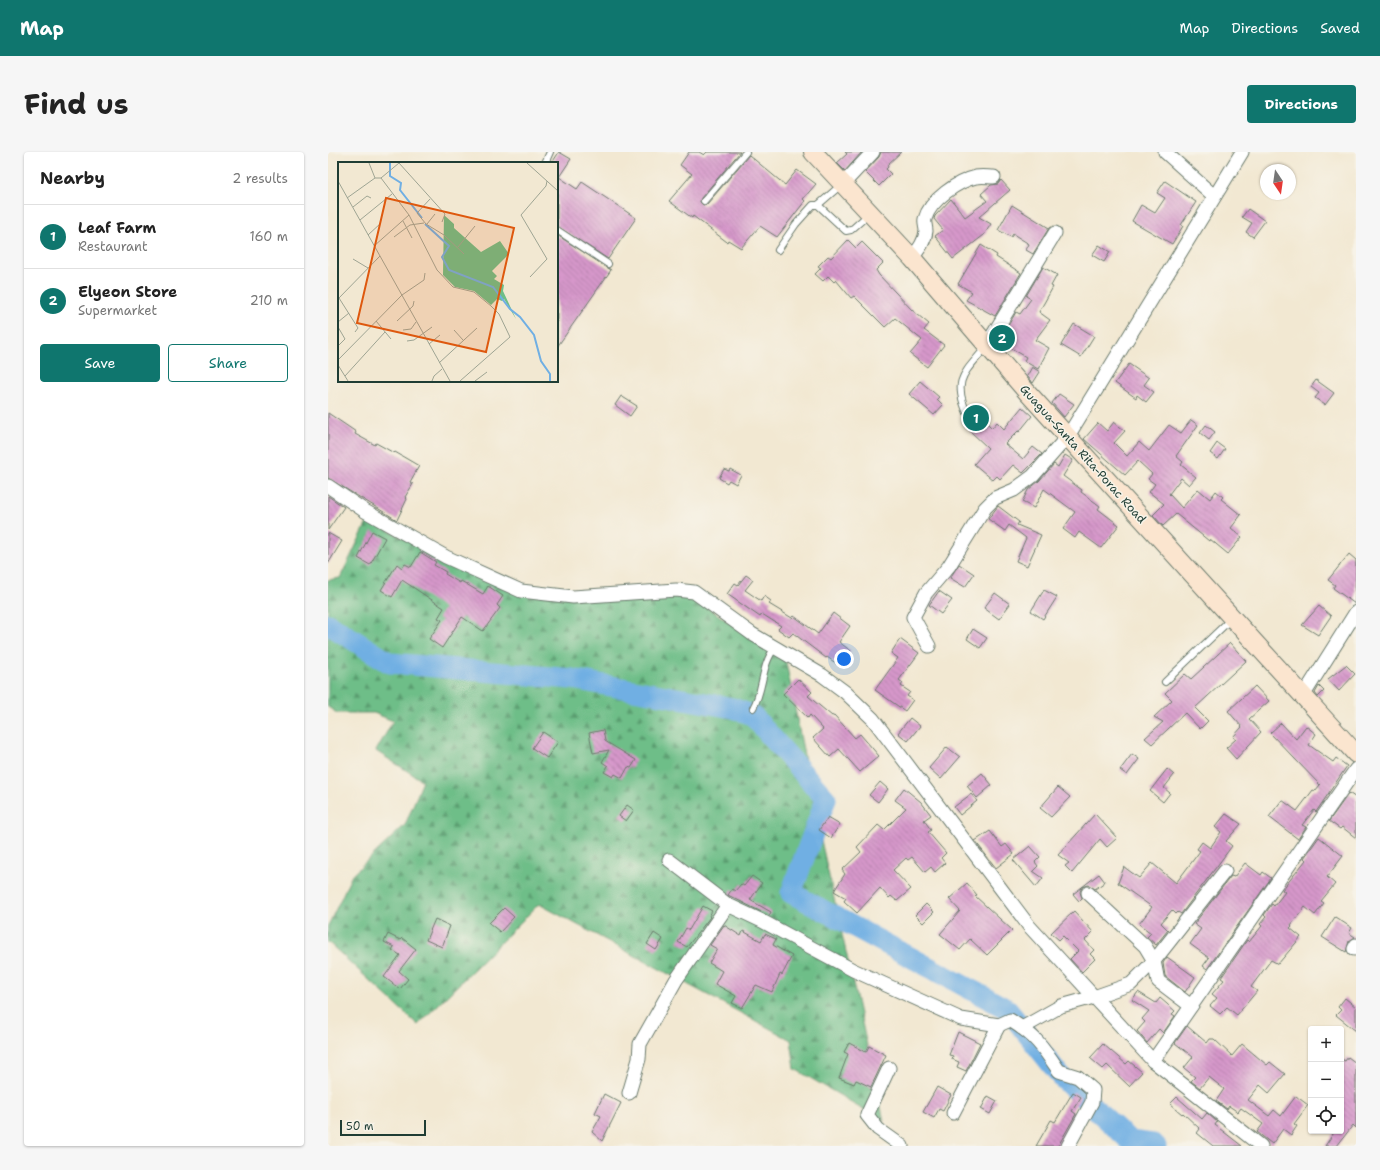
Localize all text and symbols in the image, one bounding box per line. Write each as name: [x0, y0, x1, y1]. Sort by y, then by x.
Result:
text: Map: [20, 16, 64, 41]
text: Map: [1180, 19, 1210, 37]
text: Directions: [1232, 19, 1298, 37]
text: Saved: [1320, 19, 1360, 37]
text: Find us: [24, 85, 129, 123]
button: Directions: [1247, 85, 1356, 123]
inset map: [338, 162, 558, 382]
north arrow: [1260, 164, 1296, 200]
text: Nearby: [40, 167, 105, 189]
text: 2 results: [232, 170, 288, 187]
text: Leaf Farm: [78, 218, 156, 238]
text: 1: [50, 228, 56, 245]
text: 160 m: [250, 228, 288, 245]
text: Restaurant: [78, 238, 148, 255]
text: Elyeon Store: [78, 282, 177, 302]
text: 2: [48, 292, 58, 309]
text: 210 m: [250, 292, 288, 309]
text: Supermarket: [78, 302, 157, 319]
pin: 2: [989, 323, 1015, 353]
button: Save: [40, 344, 160, 382]
button: Share: [168, 344, 288, 382]
street label: Guagua-Santa Rita-Porac Road: [1016, 381, 1150, 527]
pin: 1: [963, 403, 989, 433]
your location: [834, 649, 854, 669]
map controls: [1308, 1026, 1344, 1134]
button: +: [1308, 1026, 1344, 1062]
button: −: [1308, 1062, 1344, 1098]
button: locate: [1308, 1098, 1344, 1134]
scale bar: [340, 1118, 426, 1137]
text: 50 m: [346, 1119, 374, 1134]

